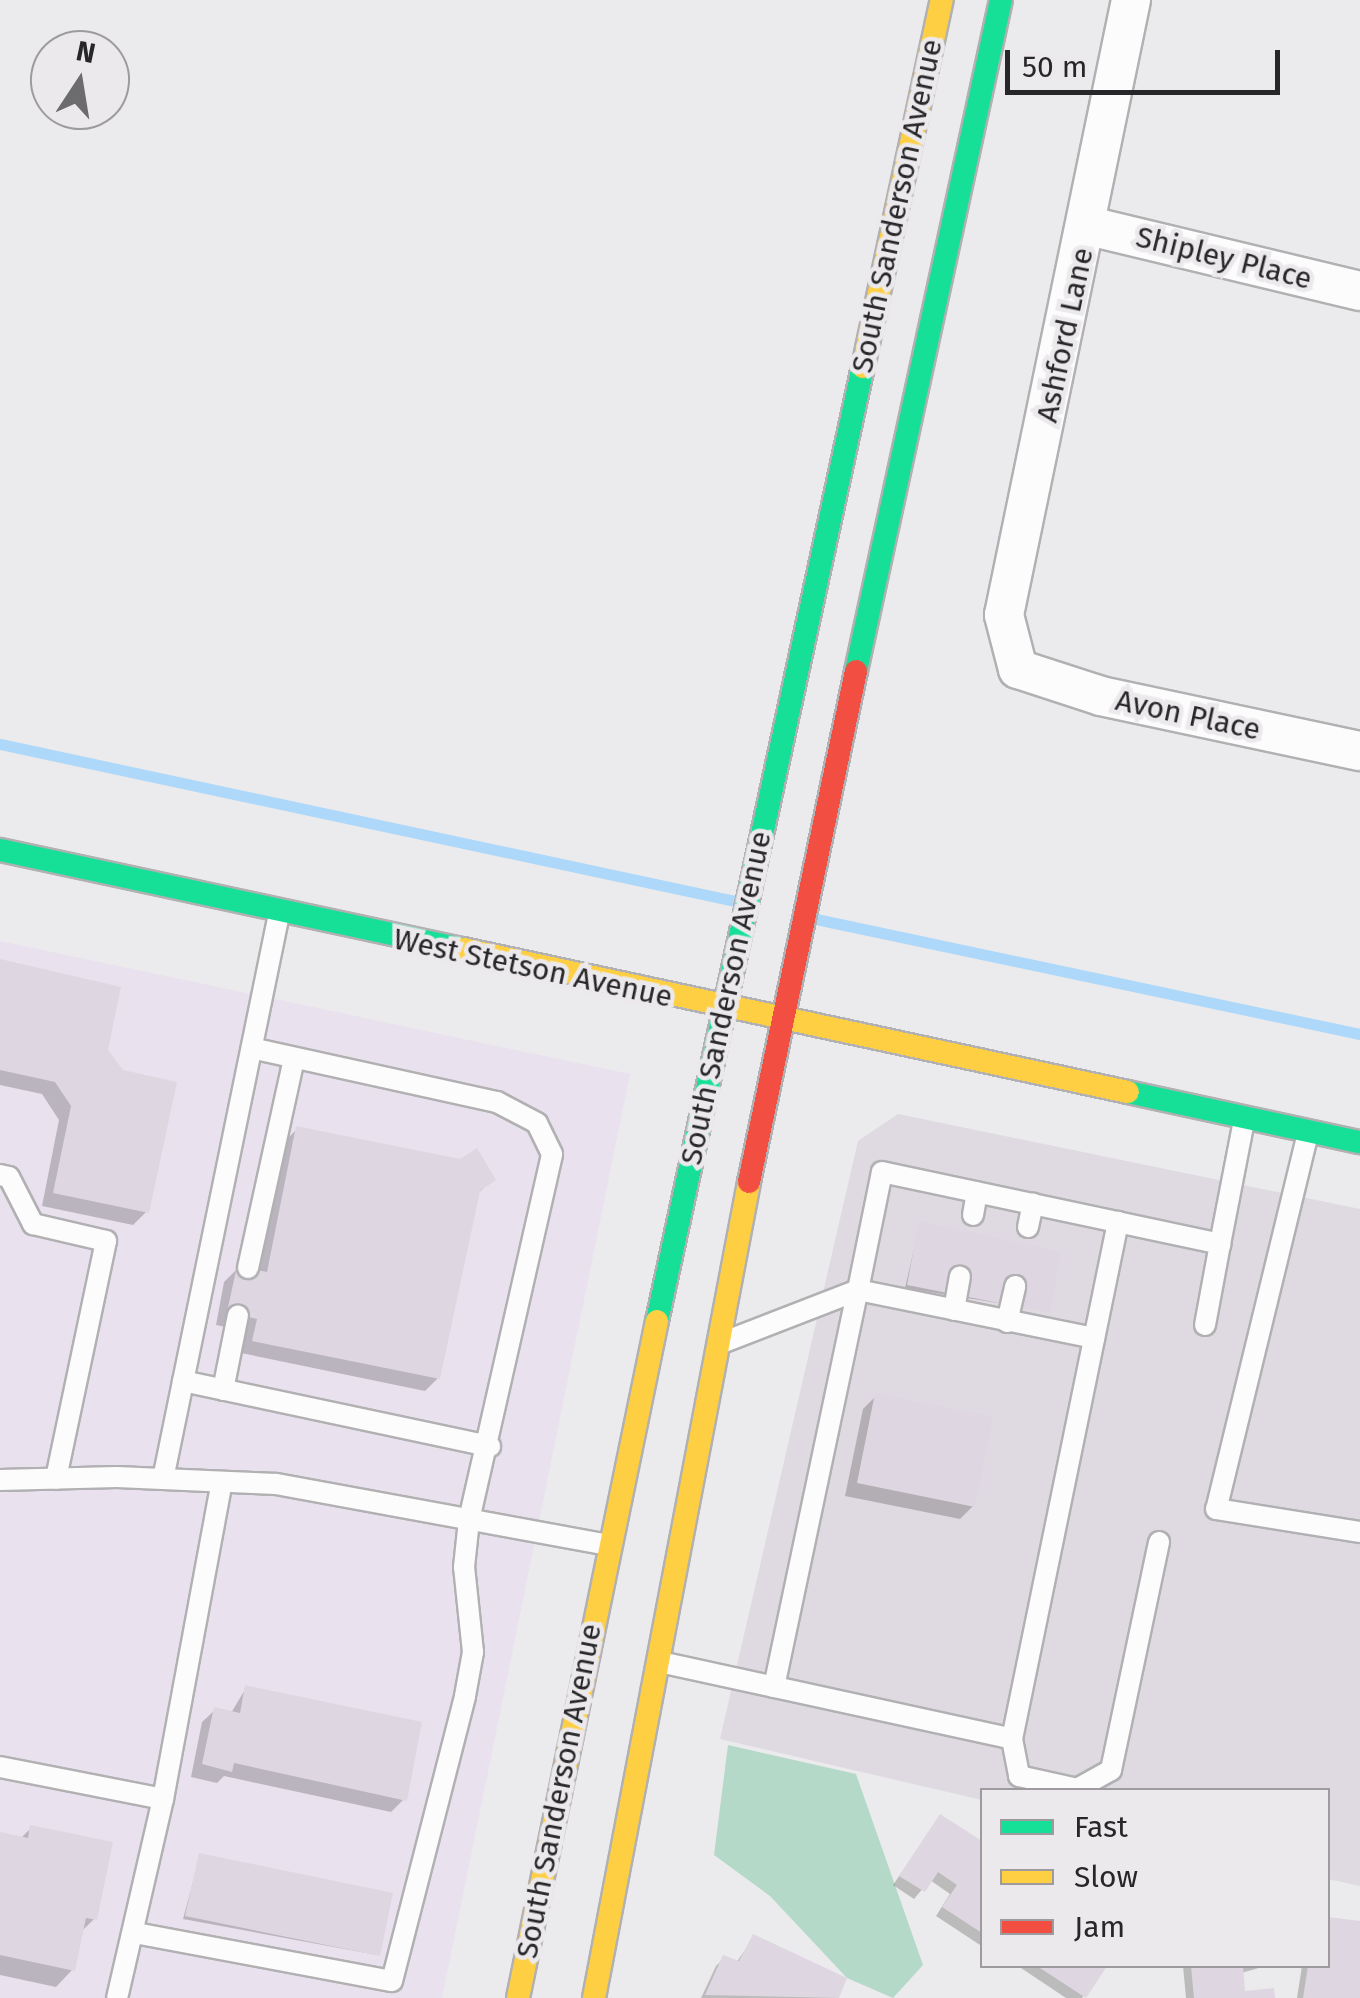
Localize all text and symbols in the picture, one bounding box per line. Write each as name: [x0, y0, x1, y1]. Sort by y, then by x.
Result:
north arrow: [30, 30, 130, 130]
scale bar: [1010, 30, 1285, 92]
text: N: [73, 34, 98, 70]
street label: South Sanderson Avenue: [844, 36, 950, 376]
text: 50 m: [1022, 49, 1087, 85]
street label: Shipley Place: [1132, 219, 1316, 297]
street label: Ashford Lane: [1029, 244, 1101, 426]
street label: Avon Place: [1112, 682, 1264, 748]
street label: South Sanderson Avenue: [673, 828, 779, 1168]
street label: West Stetson Avenue: [390, 921, 676, 1015]
street label: South Sanderson Avenue: [509, 1621, 609, 1961]
legend: [980, 1788, 1330, 1968]
text: Fast: [1074, 1809, 1128, 1845]
text: Slow: [1074, 1859, 1138, 1895]
text: Jam: [1074, 1909, 1125, 1945]

